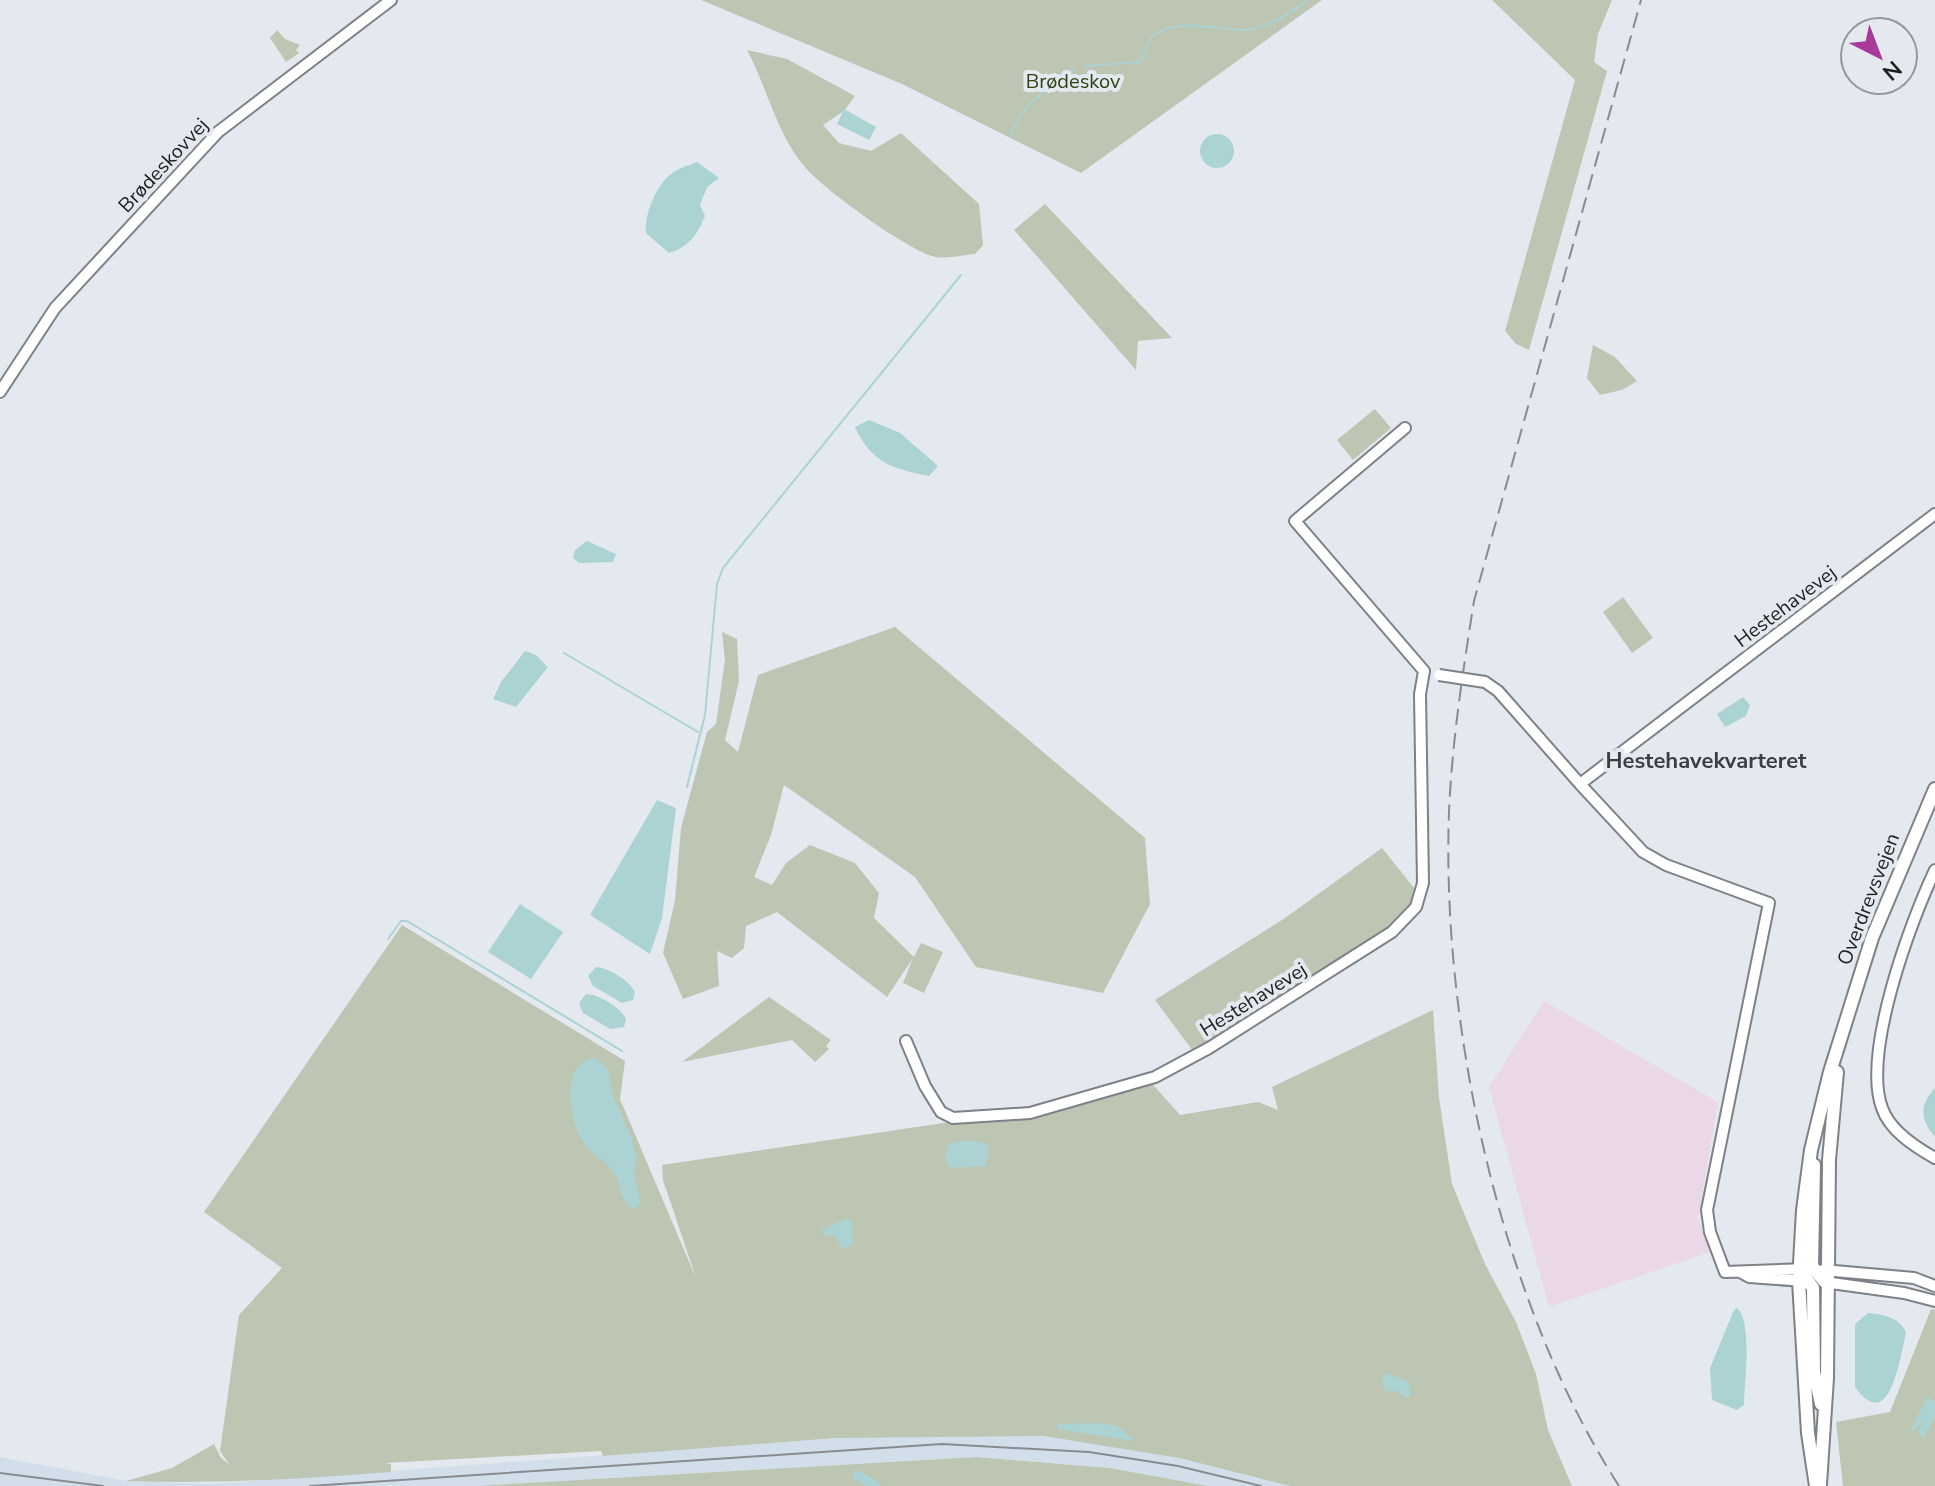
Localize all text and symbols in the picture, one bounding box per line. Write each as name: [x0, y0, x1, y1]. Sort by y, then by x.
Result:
north arrow: [1839, 16, 1919, 96]
text: N: [1876, 53, 1908, 87]
park label: Brødeskov: [1026, 68, 1121, 95]
street label: Brødeskovvej: [112, 112, 214, 219]
street label: Hestehavevej: [1729, 559, 1842, 654]
district label: Hestehavekvarteret: [1606, 746, 1807, 776]
street label: Overdrevsvejen: [1831, 829, 1906, 969]
street label: Hestehavevej: [1195, 956, 1312, 1043]

